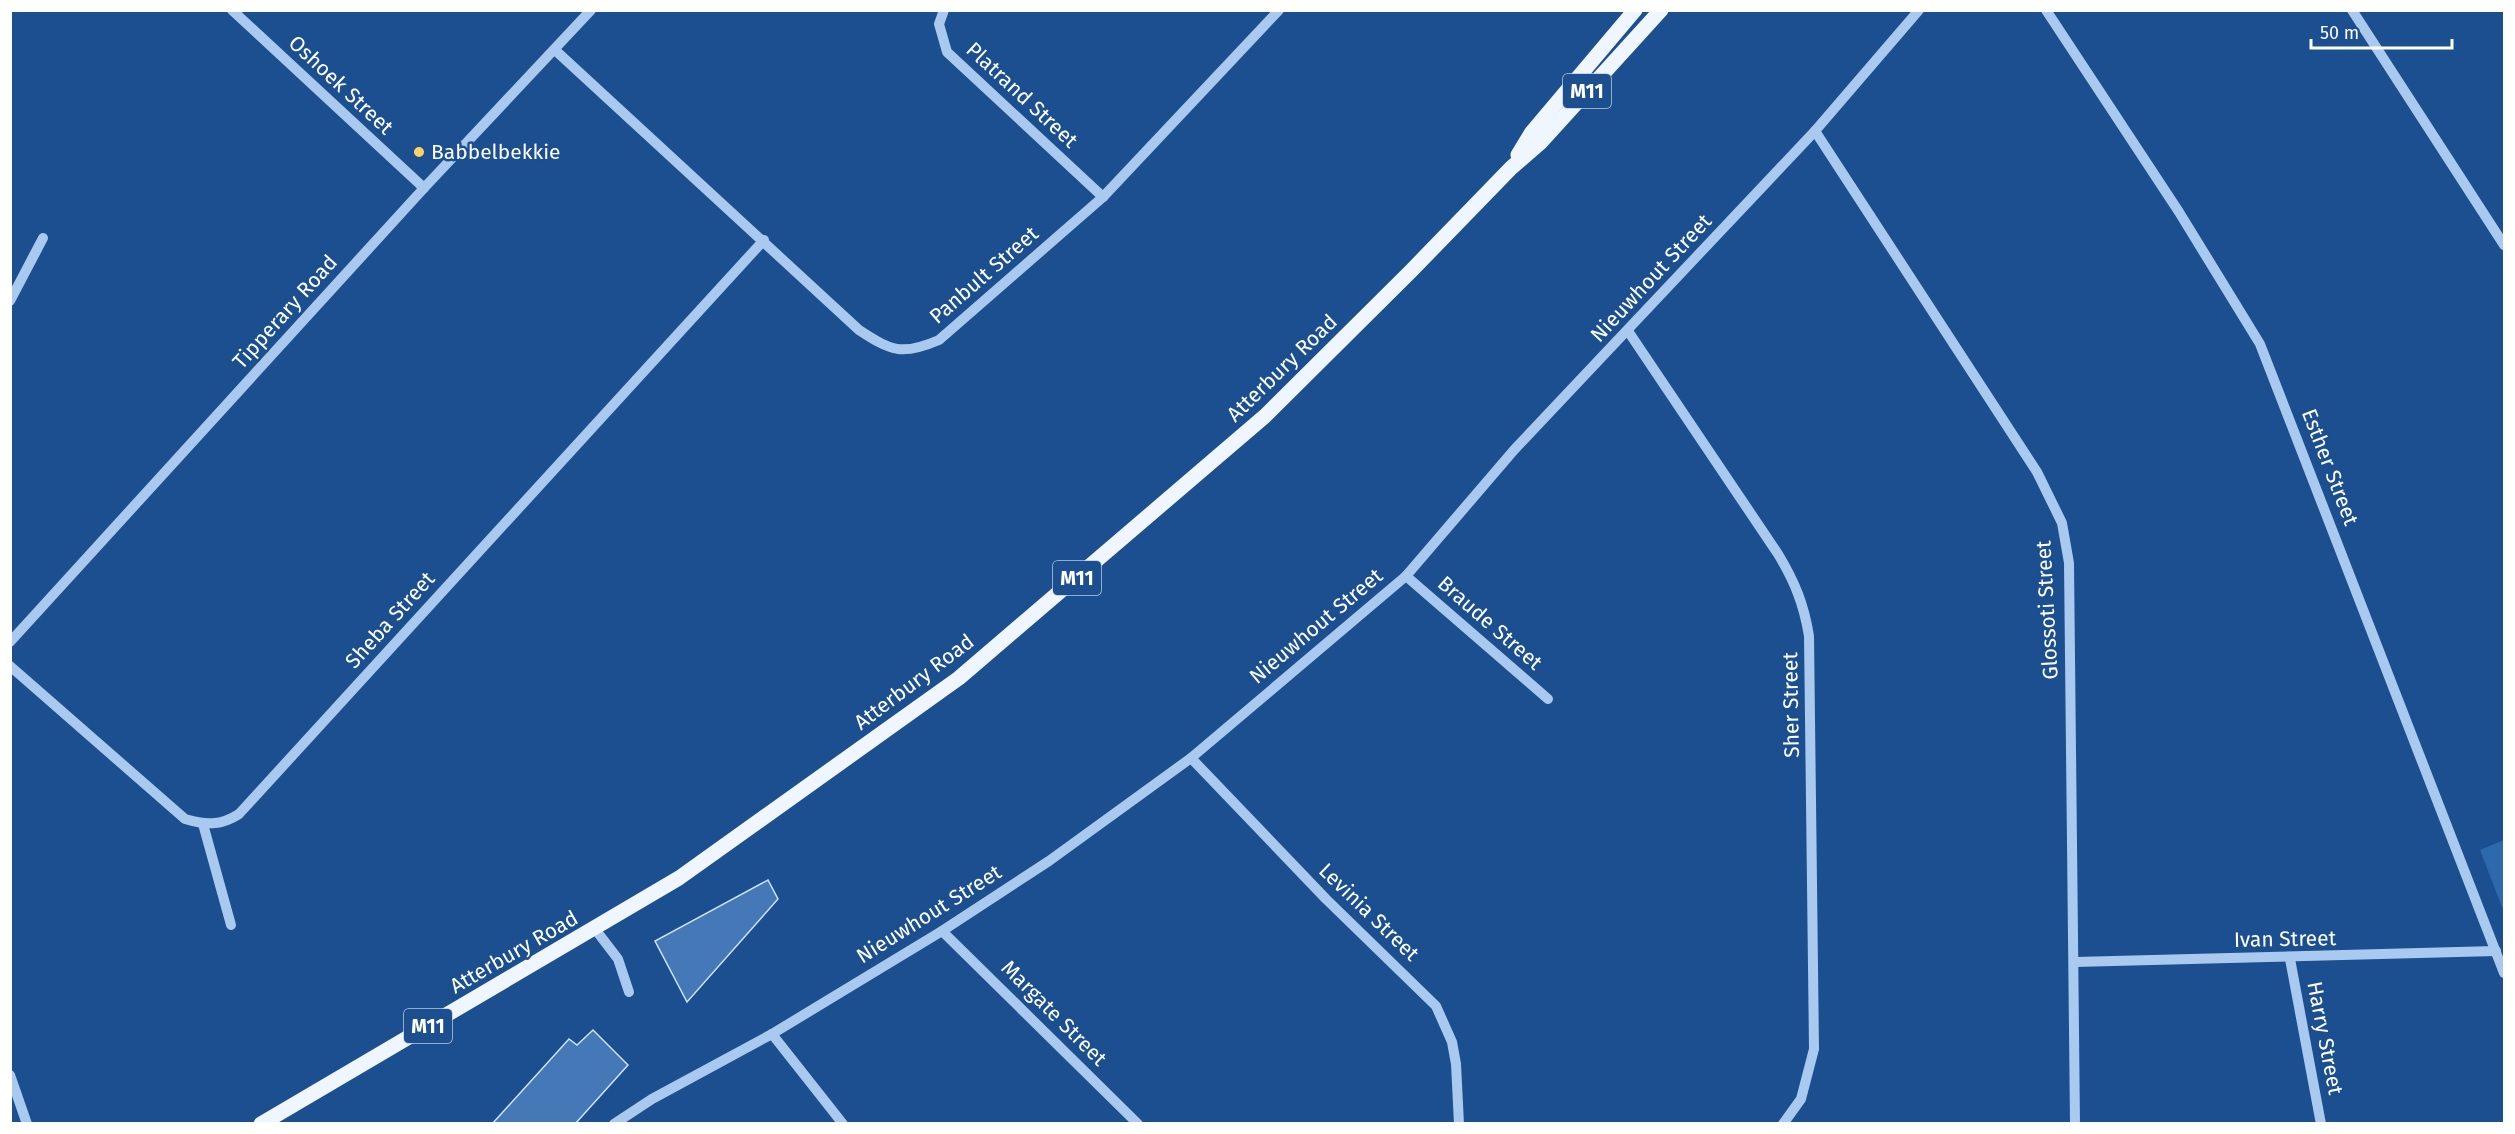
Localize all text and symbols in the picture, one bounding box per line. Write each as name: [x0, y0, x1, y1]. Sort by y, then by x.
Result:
scale bar: [2311, 12, 2452, 50]
text: 50 m: [2320, 22, 2359, 44]
street label: Oshoek Street: [283, 30, 399, 140]
street label: Platrand Street: [961, 37, 1084, 154]
road number: M11: [1563, 74, 1611, 108]
place label: Babbelbekkie: [431, 139, 561, 165]
marker: Babbelbekkie: [412, 145, 426, 159]
street label: Nieuwhout Street: [1585, 208, 1717, 348]
street label: Panbult Street: [924, 220, 1044, 329]
street label: Tipperary Road: [227, 250, 343, 374]
street label: Atterbury Road: [1221, 309, 1343, 427]
street label: Esther Street: [2296, 405, 2364, 529]
street label: Glossoti Street: [2030, 539, 2064, 680]
road number: M11: [1053, 561, 1101, 595]
street label: Nieuwhout Street: [1244, 562, 1388, 689]
street label: Sheba Street: [340, 566, 441, 674]
street label: Braude Street: [1432, 570, 1548, 676]
street label: Atterbury Road: [849, 628, 979, 736]
street label: Sher Street: [1777, 651, 1805, 758]
street label: Levinia Street: [1313, 858, 1425, 967]
street label: Nieuwhout Street: [852, 859, 1007, 969]
street label: Atterbury Road: [445, 905, 583, 999]
street label: Ivan Street: [2234, 925, 2337, 953]
street label: Margate Street: [996, 955, 1113, 1072]
street label: Harry Street: [2301, 979, 2349, 1097]
road number: M11: [404, 1009, 452, 1043]

